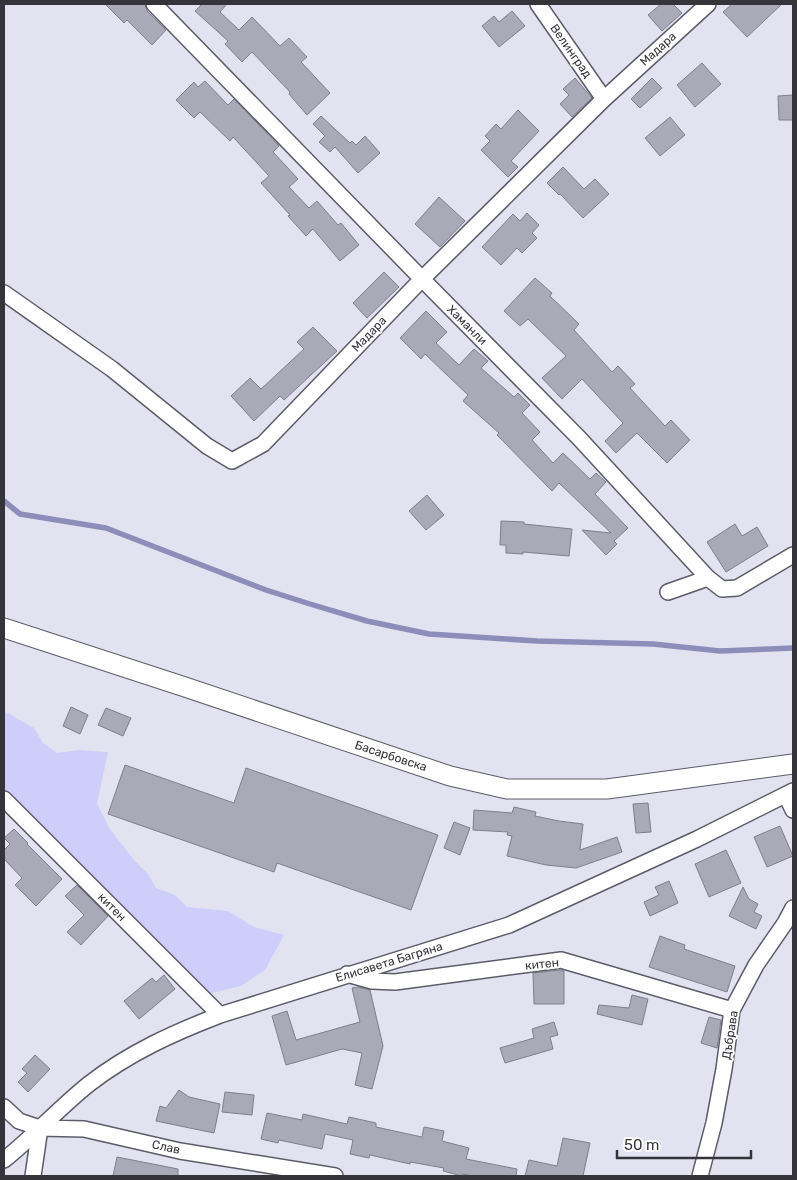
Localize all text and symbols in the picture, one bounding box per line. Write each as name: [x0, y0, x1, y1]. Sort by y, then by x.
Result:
street label: Велинград: [547, 21, 595, 81]
street label: Мадара: [637, 29, 679, 69]
street label: Хаманли: [444, 302, 490, 348]
street label: Мадара: [349, 313, 389, 355]
street label: Басарбовска: [353, 738, 429, 774]
street label: китен: [95, 890, 129, 924]
street label: Елисавета Багряна: [334, 939, 444, 985]
street label: китен: [524, 955, 560, 973]
street label: Дъбрава: [719, 1009, 741, 1061]
scale bar: [617, 1128, 751, 1160]
text: 50 m: [624, 1136, 659, 1154]
street label: Слав: [151, 1137, 182, 1157]

